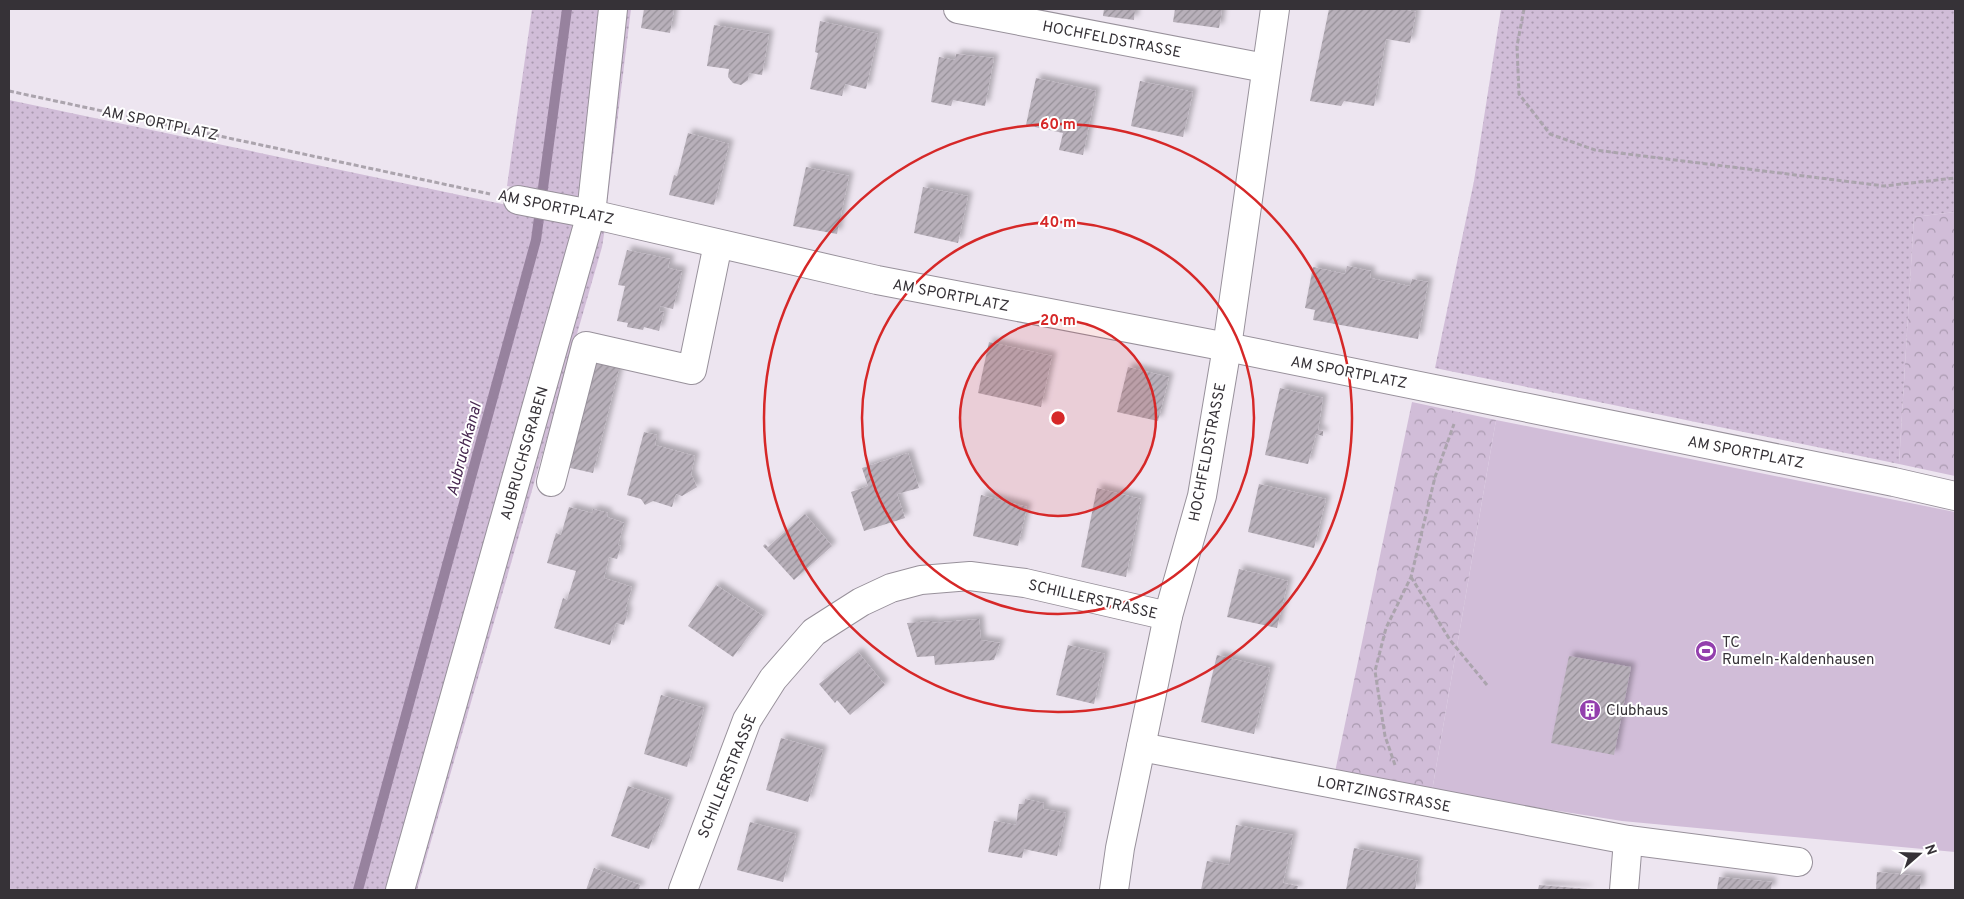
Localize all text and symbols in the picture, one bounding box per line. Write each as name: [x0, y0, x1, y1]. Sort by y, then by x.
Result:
street label: HOCHFELDSTRASSE: [1041, 18, 1183, 63]
street label: AM SPORTPLATZ: [100, 103, 219, 146]
text: 60 m: [1040, 116, 1076, 135]
street label: AM SPORTPLATZ: [496, 187, 615, 230]
text: 40 m: [1040, 214, 1076, 233]
street label: AM SPORTPLATZ: [891, 276, 1011, 317]
text: 20 m: [1040, 312, 1076, 331]
street label: AM SPORTPLATZ: [1289, 353, 1409, 394]
street label: HOCHFELDSTRASSE: [1186, 381, 1231, 523]
street label: AUBRUCHSGRABEN: [497, 384, 554, 522]
water label: Aubruchkanal: [443, 400, 487, 498]
centre of rings: [1049, 409, 1067, 427]
street label: AM SPORTPLATZ: [1686, 433, 1806, 474]
street label: SCHILLERSTRASSE: [1026, 576, 1159, 625]
place label: TC Rumeln-Kaldenhausen: [1722, 634, 1875, 670]
sports icon: TC Rumeln-Kaldenhausen: [1694, 639, 1718, 663]
building icon: Clubhaus: [1578, 698, 1602, 722]
place label: Clubhaus: [1606, 702, 1668, 721]
street label: SCHILLERSTRASSE: [695, 712, 762, 841]
street label: LORTZINGSTRASSE: [1315, 773, 1452, 818]
north arrow: [1894, 829, 1944, 879]
text: N: [1920, 842, 1940, 858]

